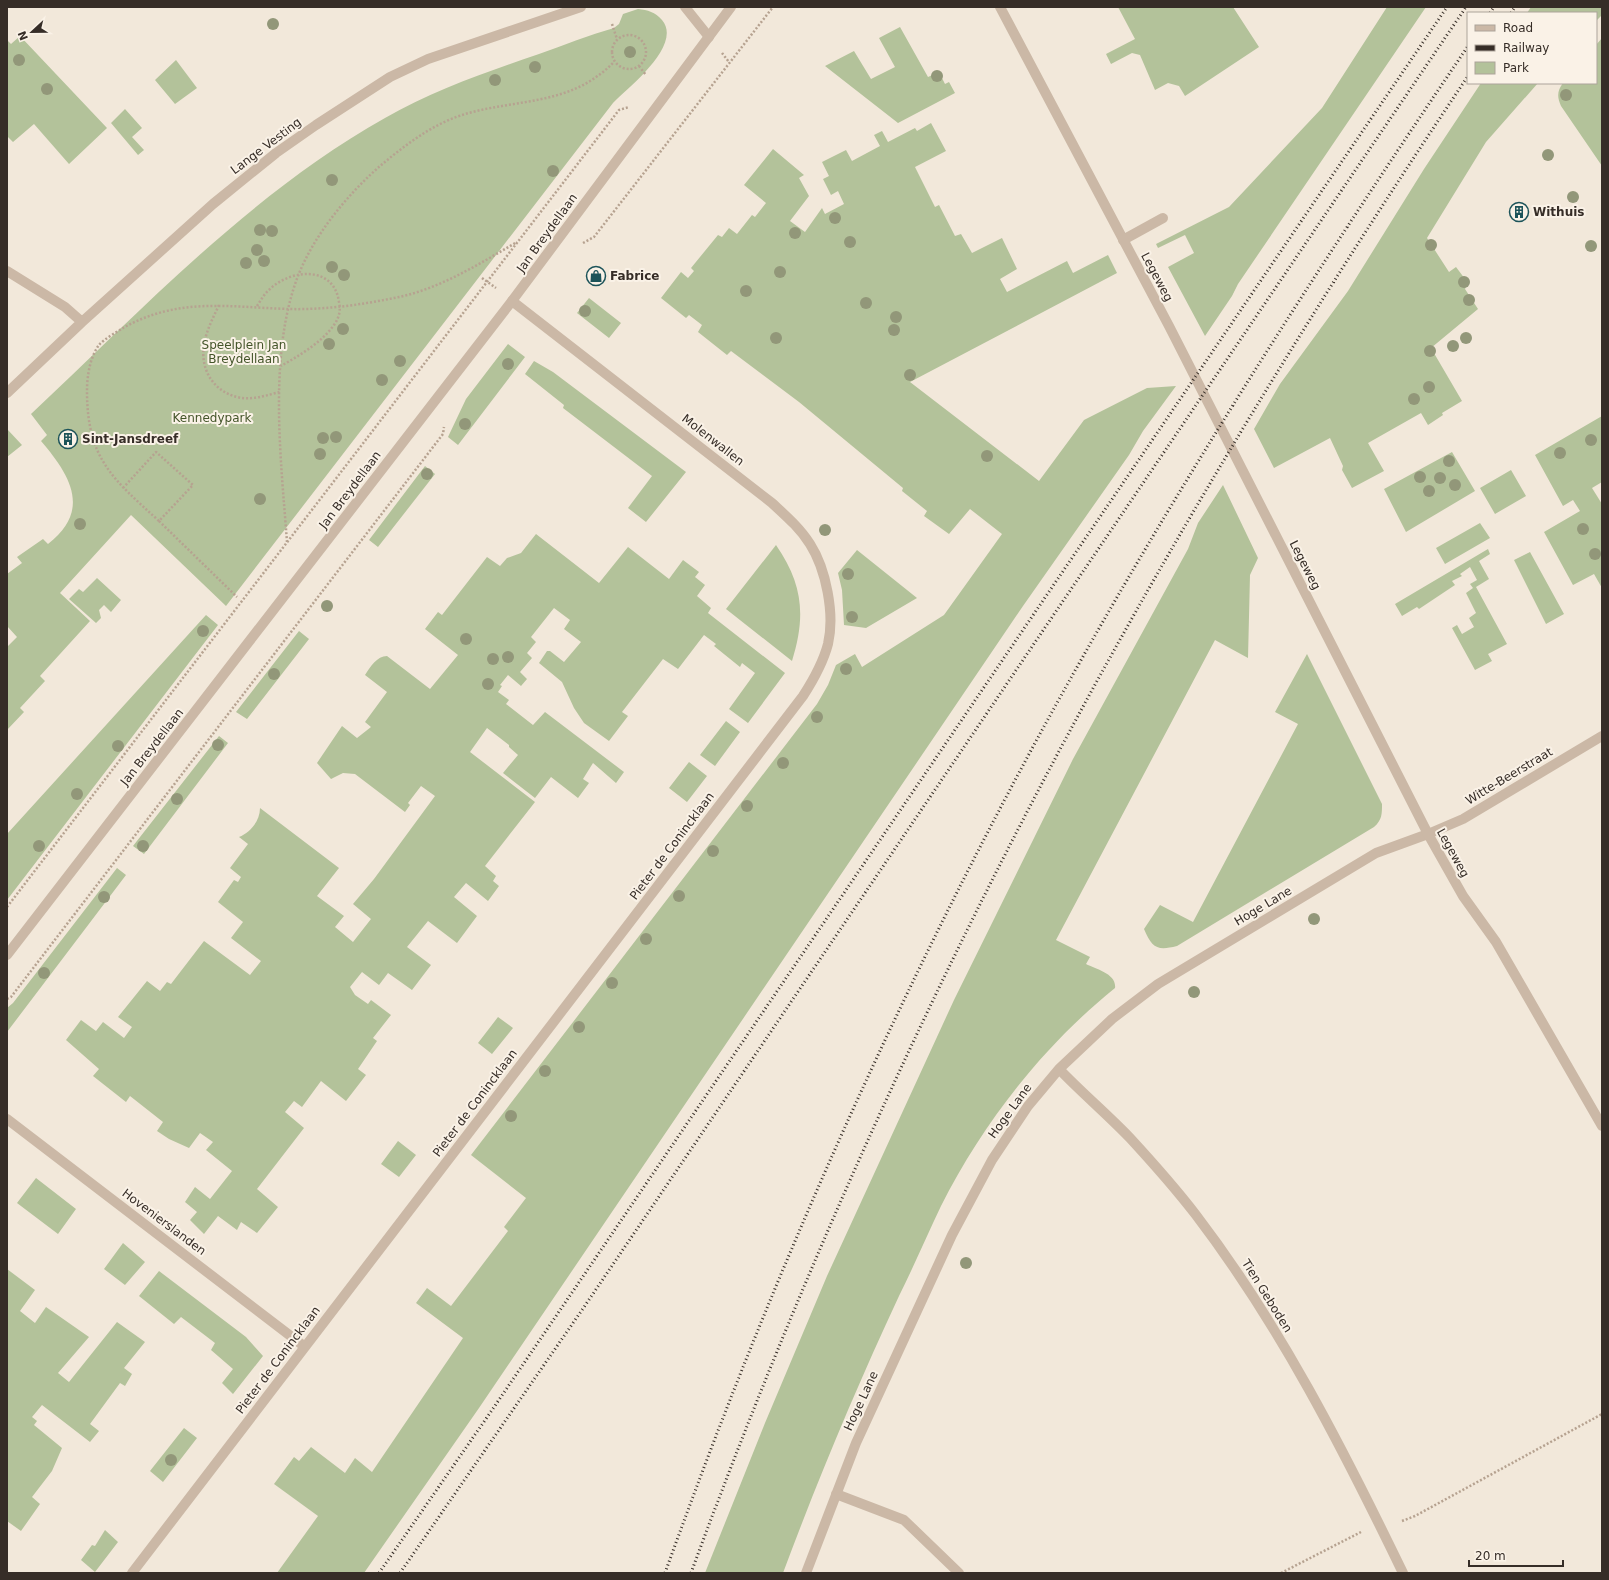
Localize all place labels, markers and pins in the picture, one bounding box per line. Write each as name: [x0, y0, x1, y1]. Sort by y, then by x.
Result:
building icon: Withuis: [1508, 201, 1530, 223]
place label: Withuis: [1533, 205, 1584, 219]
shop icon: Fabrice: [585, 265, 607, 287]
place label: Fabrice: [610, 269, 659, 283]
building icon: Sint-Jansdreef: [57, 428, 79, 450]
place label: Sint-Jansdreef: [82, 432, 179, 446]

